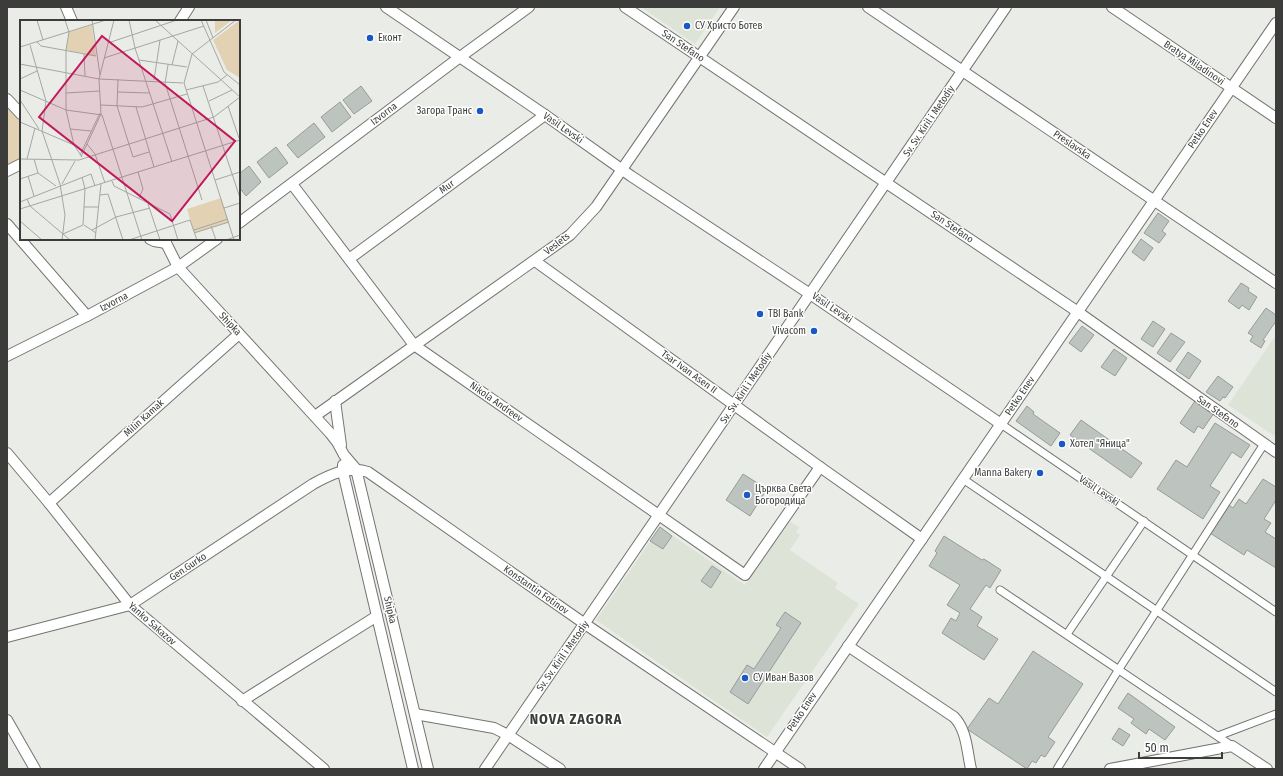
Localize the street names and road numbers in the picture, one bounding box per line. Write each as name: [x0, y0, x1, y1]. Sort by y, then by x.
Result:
street label: San Stefano: [659, 27, 707, 65]
street label: Bratya Miladinovi: [1161, 38, 1227, 88]
street label: Sv. Sv. Kiril i Metodiy: [901, 83, 958, 159]
street label: Izvorna: [368, 100, 400, 128]
street label: Petko Enev: [1186, 107, 1221, 151]
street label: Vasil Levski: [541, 110, 585, 146]
street label: Preslavska: [1051, 128, 1093, 162]
street label: Mur: [437, 177, 457, 197]
street label: San Stefano: [928, 208, 976, 246]
street label: Veslets: [542, 230, 572, 258]
street label: Izvorna: [98, 290, 130, 314]
street label: Vasil Levski: [809, 290, 855, 326]
street label: Shipka: [216, 310, 244, 338]
street label: Tsar Ivan Asen II: [659, 348, 719, 396]
street label: Sv. Sv. Kiril i Metodiy: [718, 350, 775, 426]
street label: Petko Enev: [1003, 374, 1038, 418]
street label: Nikola Andreev: [467, 379, 525, 425]
street label: San Stefano: [1195, 393, 1241, 431]
street label: Milin Kamak: [121, 397, 167, 439]
street label: Vasil Levski: [1076, 473, 1122, 509]
street label: Gen.Gurko: [167, 550, 209, 584]
street label: Konstantin Fotinov: [501, 563, 571, 617]
street label: Shipka: [381, 595, 399, 625]
street label: Yanko Sakazov: [126, 600, 179, 648]
street label: Sv. Sv. Kiril i Metodiy: [534, 618, 592, 694]
street label: Petko Enev: [785, 690, 820, 734]

